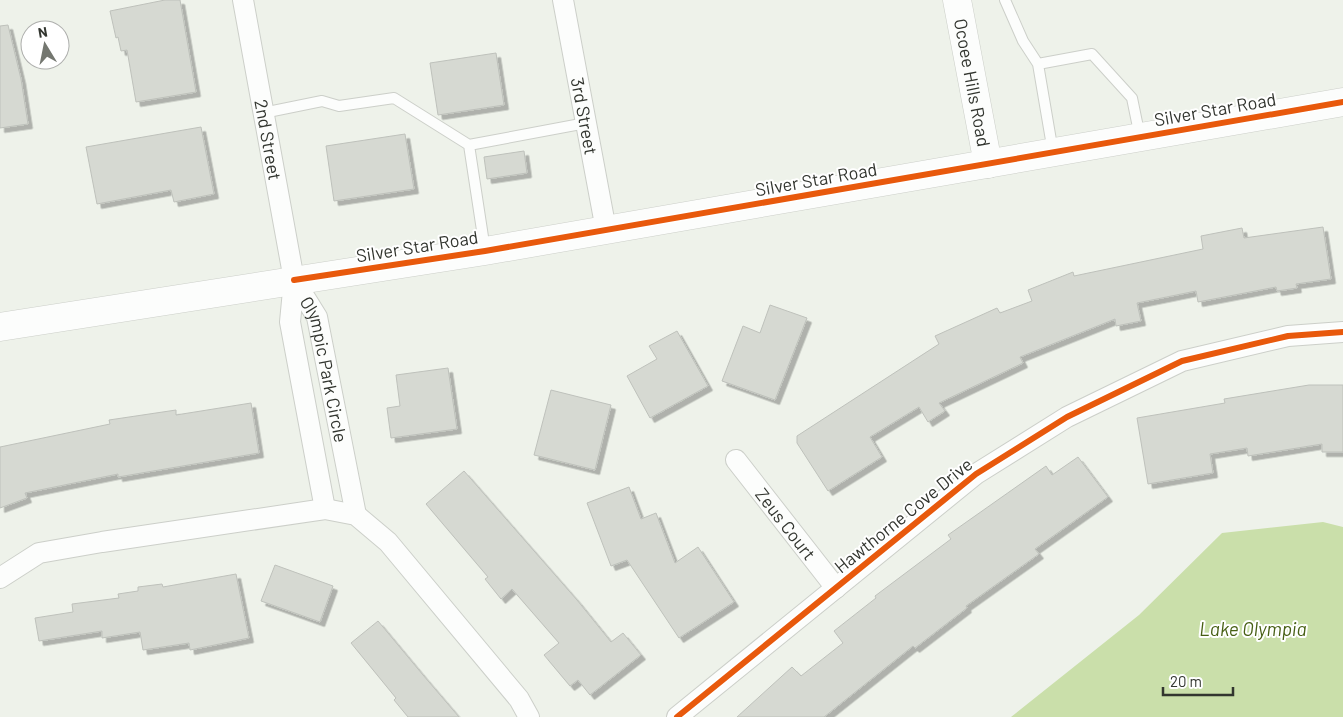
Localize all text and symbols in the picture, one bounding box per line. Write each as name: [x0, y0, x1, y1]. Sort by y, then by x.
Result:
street label: Ocoee Hills Road: [950, 17, 995, 148]
north arrow: [20, 20, 70, 70]
text: N: [37, 23, 49, 41]
street label: 3rd Street: [567, 75, 603, 157]
street label: Silver Star Road: [1152, 87, 1278, 131]
street label: 2nd Street: [250, 97, 287, 182]
street label: Silver Star Road: [753, 157, 879, 201]
street label: Silver Star Road: [354, 225, 480, 267]
street label: Olympic Park Circle: [296, 292, 352, 444]
street label: Hawthorne Cove Drive: [830, 453, 976, 577]
street label: Zeus Court: [751, 483, 821, 564]
water label: Lake Olympia: [1199, 617, 1307, 640]
scale bar: [1163, 664, 1233, 696]
text: 20 m: [1170, 672, 1202, 690]

